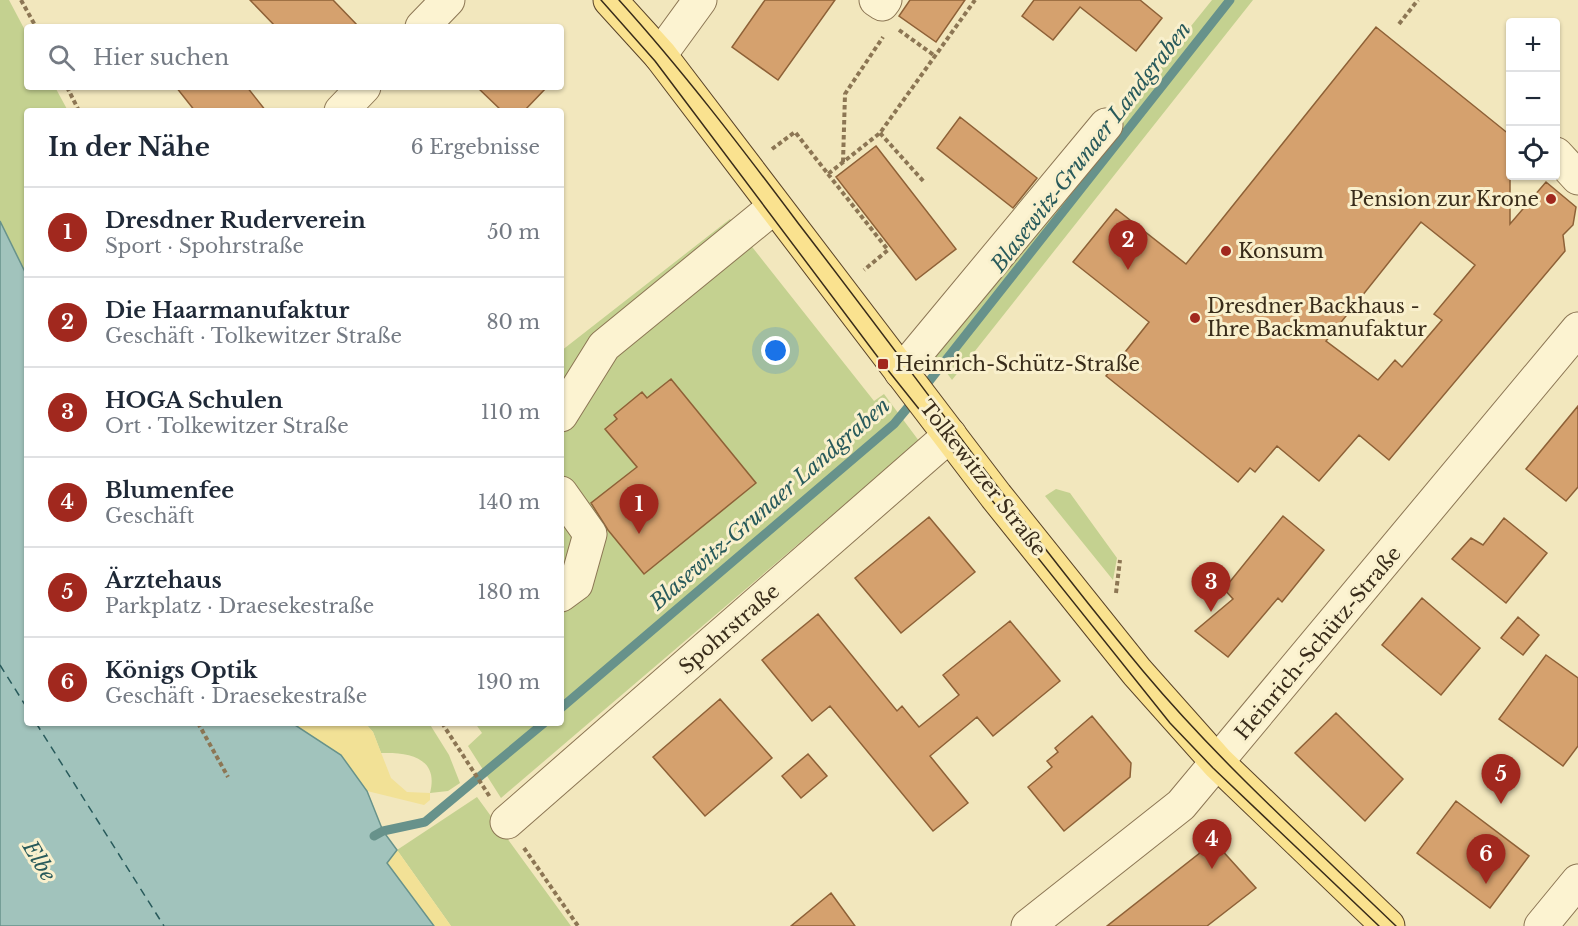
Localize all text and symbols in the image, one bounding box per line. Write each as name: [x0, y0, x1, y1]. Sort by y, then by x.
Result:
water label: Blasewitz‐Grunaer Landgraben: [985, 17, 1197, 278]
map controls: [1506, 18, 1560, 180]
button: +: [1506, 18, 1560, 72]
search box: [24, 24, 564, 90]
icon: search: [45, 41, 78, 74]
text: Hier suchen: [93, 44, 229, 71]
button: −: [1506, 72, 1560, 126]
button: locate: [1506, 126, 1560, 180]
text: In der Nähe: [48, 131, 210, 163]
text: 6 Ergebnisse: [411, 135, 540, 159]
place label: Pension zur Krone: [1350, 187, 1539, 211]
marker: Pension zur Krone: [1544, 192, 1558, 206]
text: Dresdner Ruderverein: [105, 207, 366, 234]
text: 1: [63, 220, 72, 244]
text: 50 m: [487, 220, 540, 244]
pin: 2: [1108, 220, 1148, 270]
text: Sport · Spohrstraße: [105, 234, 304, 258]
place label: Konsum: [1238, 239, 1324, 263]
marker: Konsum: [1219, 244, 1233, 258]
place label: Dresdner Backhaus - Ihre Backmanufaktur: [1207, 294, 1427, 341]
text: Die Haarmanufaktur: [105, 297, 349, 324]
text: 2: [61, 310, 74, 334]
text: 80 m: [486, 310, 540, 334]
marker: Dresdner Backhaus - Ihre Backmanufaktur: [1188, 311, 1202, 325]
text: Geschäft · Tolkewitzer Straße: [105, 324, 402, 348]
your location: [761, 336, 790, 365]
place label: Heinrich-Schütz-Straße: [895, 352, 1140, 376]
marker: Heinrich-Schütz-Straße: [876, 357, 890, 371]
text: HOGA Schulen: [105, 387, 283, 414]
water label: Blasewitz‐Grunaer Landgraben: [644, 393, 895, 616]
street label: Tolkewitzer Straße: [915, 395, 1051, 561]
text: 3: [61, 400, 74, 424]
text: 110 m: [481, 400, 540, 424]
text: Ort · Tolkewitzer Straße: [105, 414, 349, 438]
text: Blumenfee: [105, 477, 234, 504]
pin: 1: [620, 484, 658, 534]
text: 4: [61, 490, 74, 514]
text: 140 m: [478, 490, 540, 514]
text: Geschäft: [105, 504, 194, 528]
street label: Heinrich-Schütz-Straße: [1230, 541, 1406, 745]
pin: 3: [1192, 562, 1230, 612]
text: Ärztehaus: [105, 567, 222, 594]
street label: Spohrstraße: [674, 579, 784, 679]
text: 5: [62, 580, 73, 604]
text: 180 m: [477, 580, 540, 604]
text: Parkplatz · Draesekestraße: [105, 594, 374, 618]
text: Königs Optik: [105, 657, 257, 684]
text: 6: [61, 670, 74, 694]
text: 190 m: [477, 670, 540, 694]
text: Geschäft · Draesekestraße: [105, 684, 367, 708]
pin: 5: [1482, 754, 1520, 804]
pin: 4: [1192, 820, 1232, 869]
pin: 6: [1466, 834, 1506, 884]
water label: Elbe: [16, 835, 61, 886]

